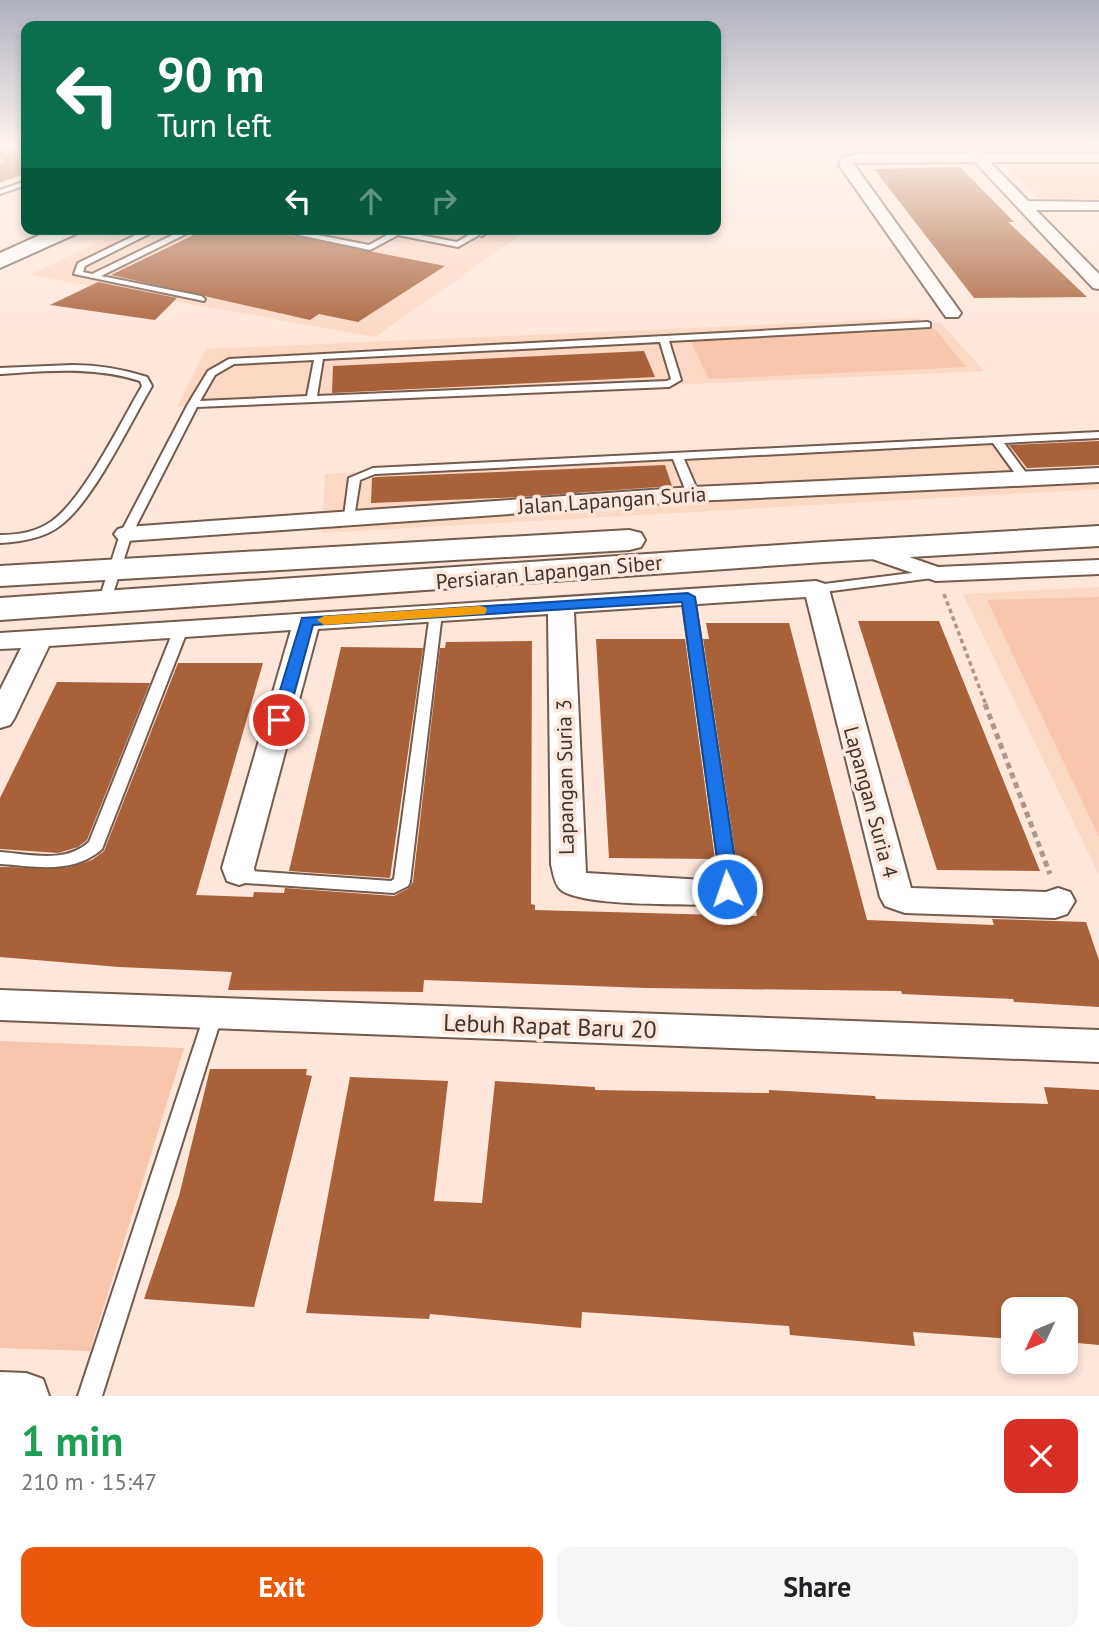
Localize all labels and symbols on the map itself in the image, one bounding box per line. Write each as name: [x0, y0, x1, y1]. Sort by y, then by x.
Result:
street label: Jalan Lapangan Suria: [516, 480, 707, 520]
street label: Persiaran Lapangan Siber: [435, 549, 663, 595]
pin: [249, 690, 309, 750]
street label: Lapangan Suria 3: [550, 699, 580, 855]
street label: Lapangan Suria 4: [838, 723, 904, 881]
position arrow: [690, 852, 764, 926]
street label: Lebuh Rapat Baru 20: [443, 1007, 657, 1045]
north arrow: [1001, 1297, 1078, 1374]

